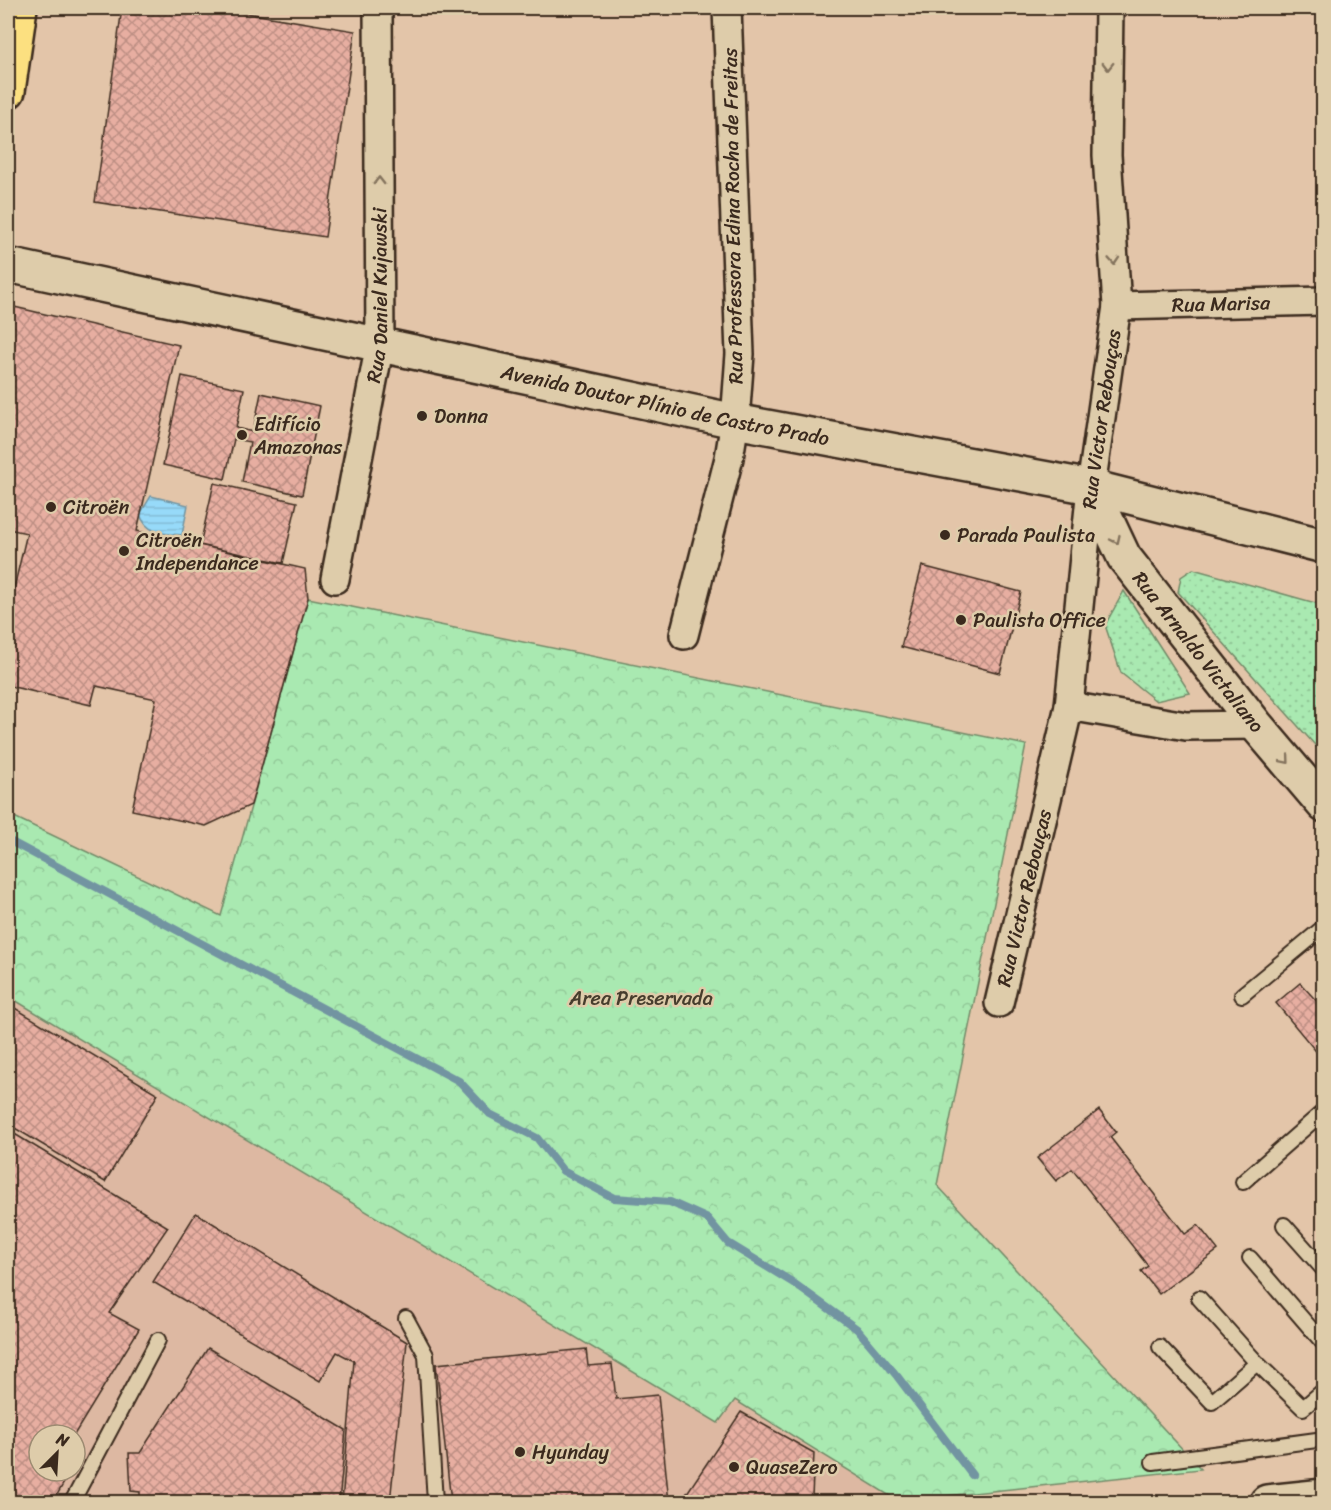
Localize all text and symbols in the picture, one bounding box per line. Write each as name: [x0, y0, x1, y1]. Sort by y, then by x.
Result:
street label: Rua Professora Edina Rocha de Freitas: [713, 47, 753, 384]
one-way arrow: [1102, 61, 1114, 70]
one-way arrow: [373, 176, 385, 185]
street label: Rua Daniel Kujawski: [355, 206, 398, 386]
one-way arrow: [1108, 256, 1121, 265]
street label: Rua Marisa: [1171, 285, 1271, 322]
street label: Rua Victor Rebouças: [1071, 326, 1131, 510]
street label: Avenida Doutor Plínio de Castro Prado: [497, 354, 832, 456]
place label: Donna: [434, 399, 489, 434]
place label: Edifício Amazonas: [253, 407, 343, 465]
marker: Donna: [415, 409, 429, 423]
marker: Edifício Amazonas: [235, 428, 249, 442]
place label: Citroën: [63, 490, 129, 525]
marker: Citroën: [44, 500, 58, 514]
place label: Parada Paulista: [957, 518, 1095, 553]
place label: Citroën Independance: [135, 523, 259, 581]
marker: Parada Paulista: [938, 528, 952, 542]
one-way arrow: [1108, 534, 1120, 545]
marker: Citroën Independance: [117, 544, 131, 558]
street label: Rua Arnaldo Victaliano: [1124, 563, 1273, 741]
place label: Paulista Office: [973, 603, 1106, 638]
marker: Paulista Office: [954, 613, 968, 627]
one-way arrow: [1279, 753, 1290, 764]
street label: Rua Victor Rebouças: [986, 805, 1062, 990]
park label: Area Preservada: [568, 981, 713, 1016]
north arrow: [27, 1423, 87, 1483]
text: N: [51, 1424, 75, 1456]
place label: Hyunday: [532, 1435, 610, 1470]
marker: Hyunday: [513, 1445, 527, 1459]
place label: QuaseZero: [746, 1450, 838, 1485]
marker: QuaseZero: [727, 1460, 741, 1474]

